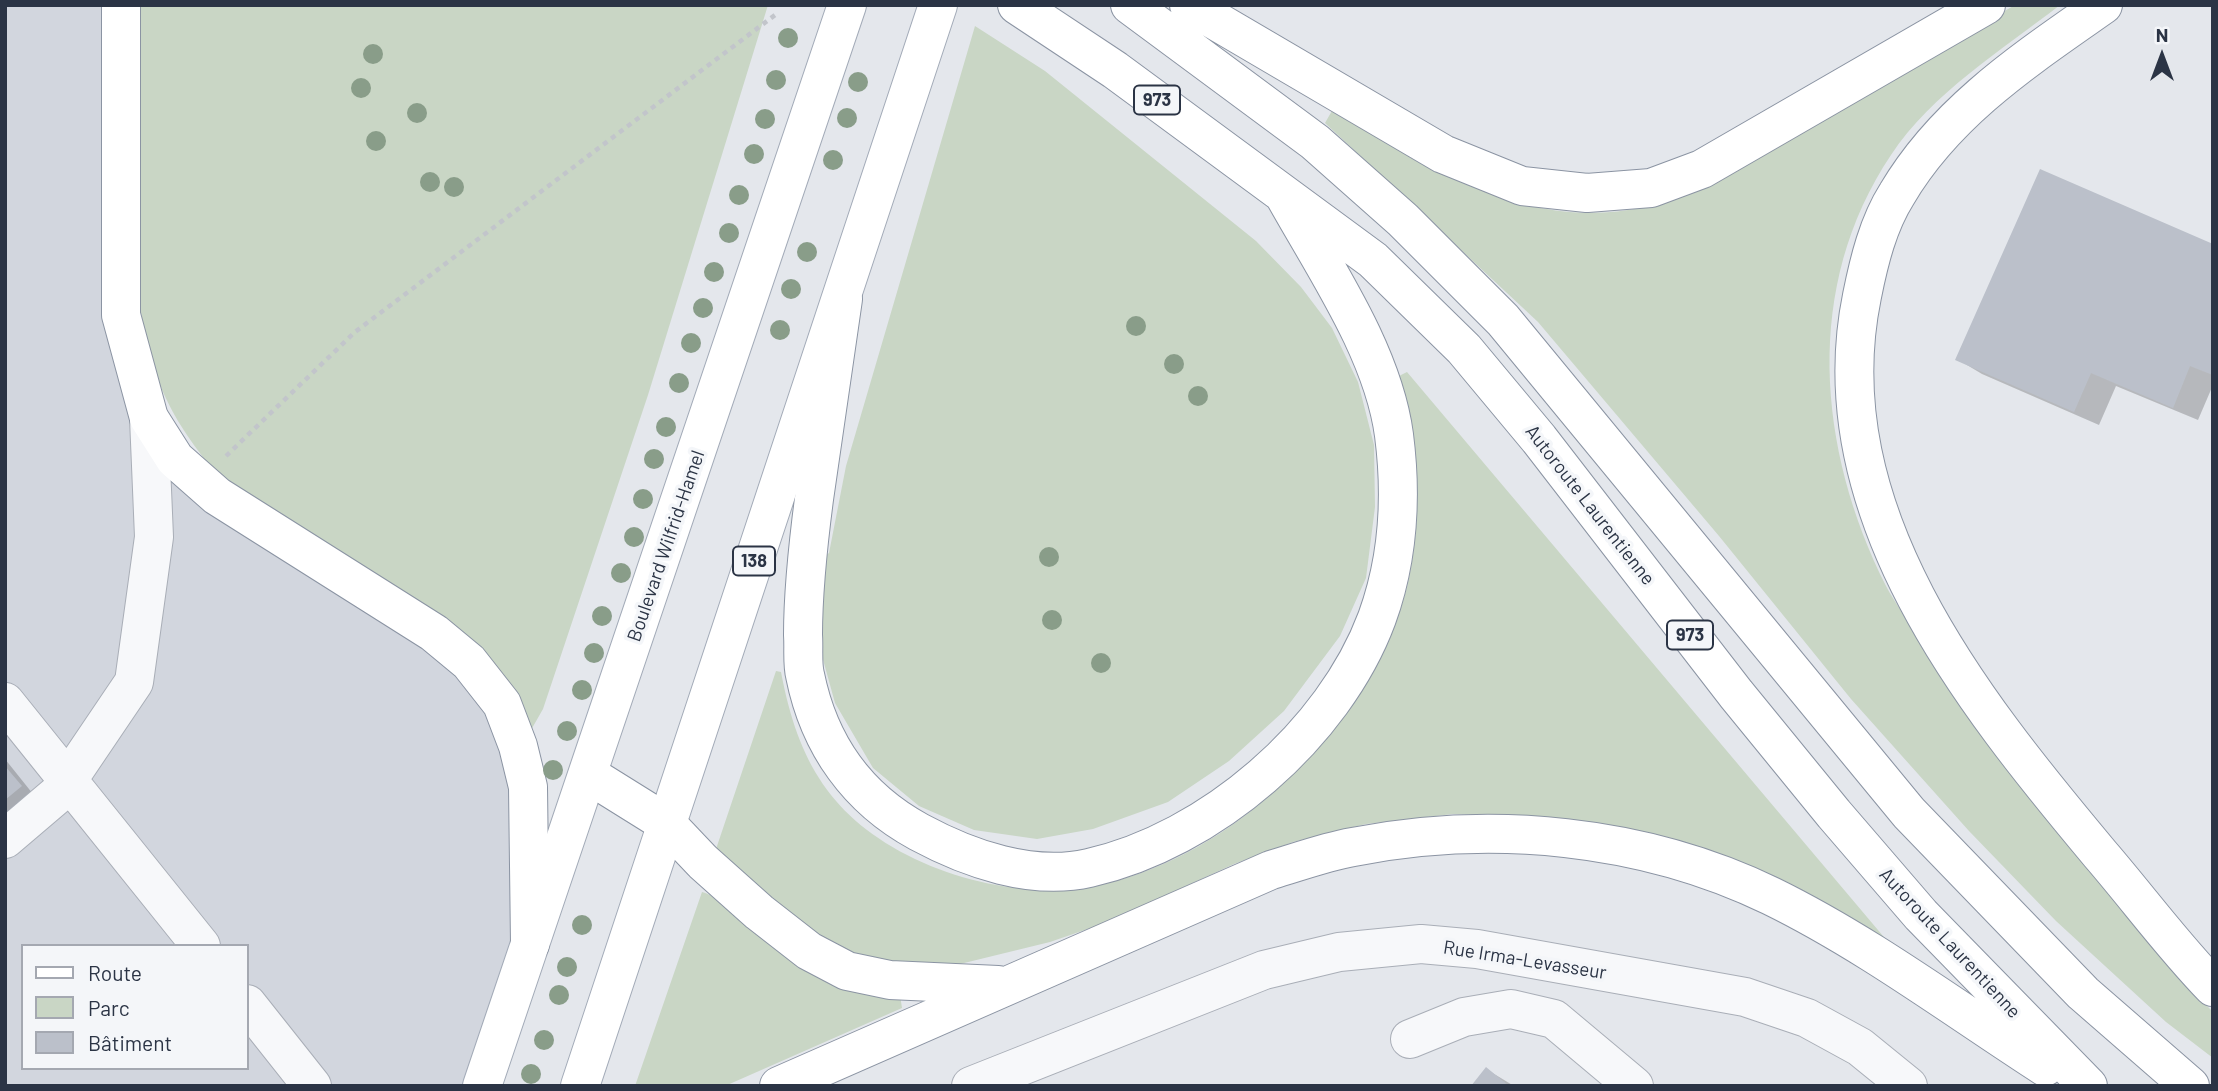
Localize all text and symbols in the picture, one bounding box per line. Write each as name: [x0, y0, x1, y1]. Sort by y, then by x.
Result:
north arrow: [2127, 21, 2197, 91]
text: N: [2156, 23, 2168, 46]
road number: 973: [1134, 86, 1180, 114]
street label: Autoroute Laurentienne: [1520, 420, 1660, 590]
street label: Boulevard Wilfrid-Hamel: [623, 447, 709, 645]
road number: 138: [733, 546, 775, 576]
road number: 973: [1667, 620, 1713, 650]
street label: Autoroute Laurentienne: [1875, 863, 2025, 1023]
street label: Rue Irma-Levasseur: [1442, 936, 1608, 984]
legend: [21, 944, 248, 1070]
text: Route: [88, 960, 142, 985]
text: Parc: [88, 995, 130, 1020]
text: Bâtiment: [88, 1030, 172, 1055]

